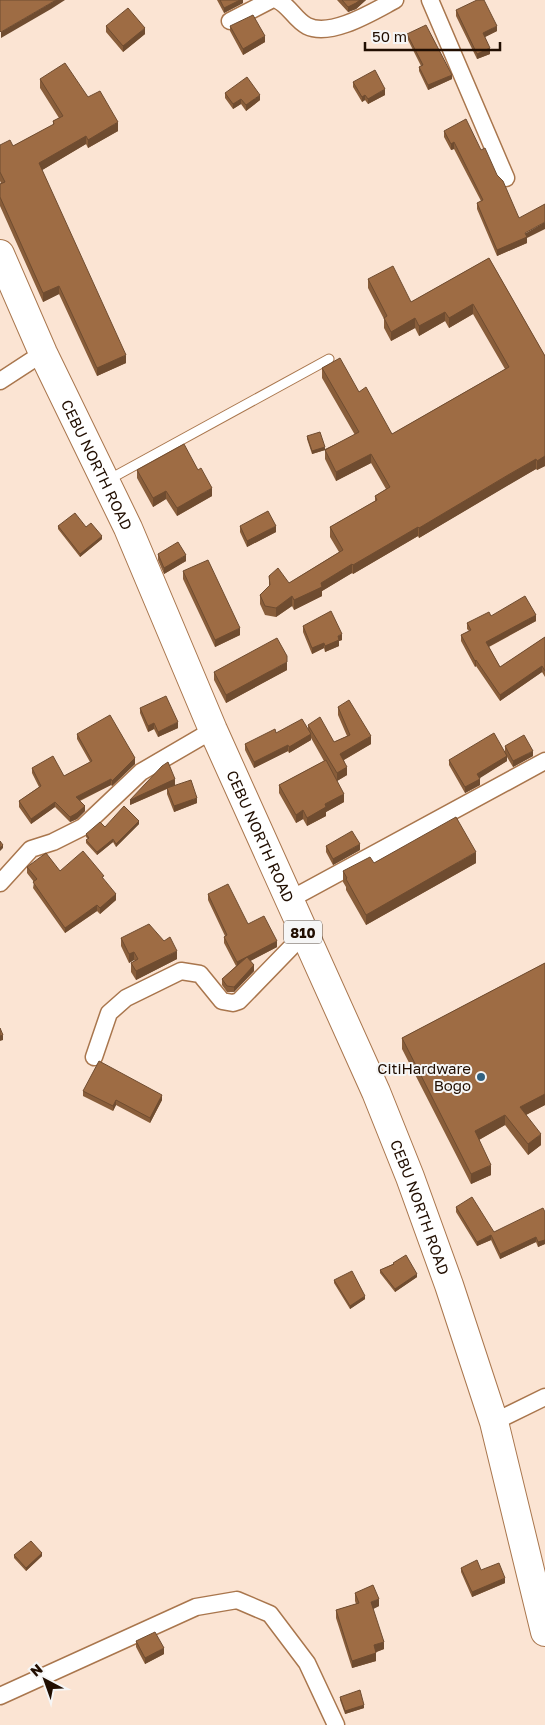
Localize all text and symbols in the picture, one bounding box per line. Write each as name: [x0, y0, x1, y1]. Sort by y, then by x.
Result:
scale bar: [365, 20, 500, 52]
text: 50 m: [372, 27, 407, 45]
street label: CEBU NORTH ROAD: [58, 396, 136, 533]
street label: CEBU NORTH ROAD: [223, 767, 298, 905]
road number: 810: [284, 920, 322, 944]
place label: CitiHardware Bogo: [377, 1059, 471, 1094]
marker: CitiHardware Bogo: [475, 1071, 487, 1083]
street label: CEBU NORTH ROAD: [387, 1137, 454, 1277]
north arrow: [20, 1655, 70, 1705]
text: N: [27, 1660, 46, 1680]

